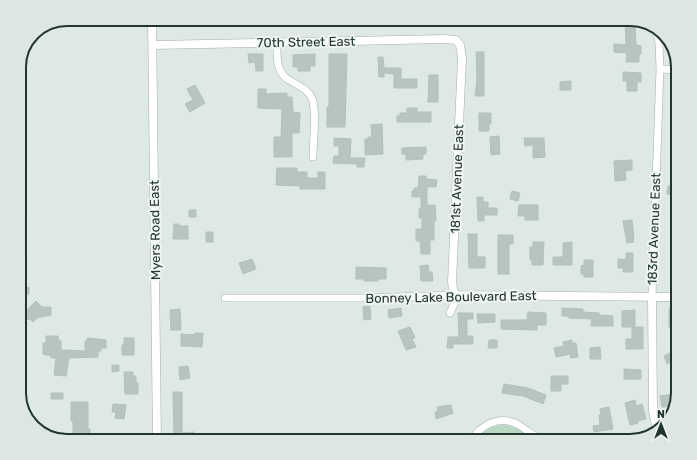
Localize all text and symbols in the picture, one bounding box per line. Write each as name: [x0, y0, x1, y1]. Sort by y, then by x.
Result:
street label: 70th Street East: [257, 34, 355, 50]
street label: 181st Avenue East: [448, 124, 466, 234]
street label: 183rd Avenue East: [645, 173, 663, 285]
street label: Myers Road East: [147, 180, 163, 280]
street label: Bonney Lake Boulevard East: [365, 288, 537, 306]
north arrow: [641, 404, 681, 444]
text: N: [657, 408, 665, 421]

